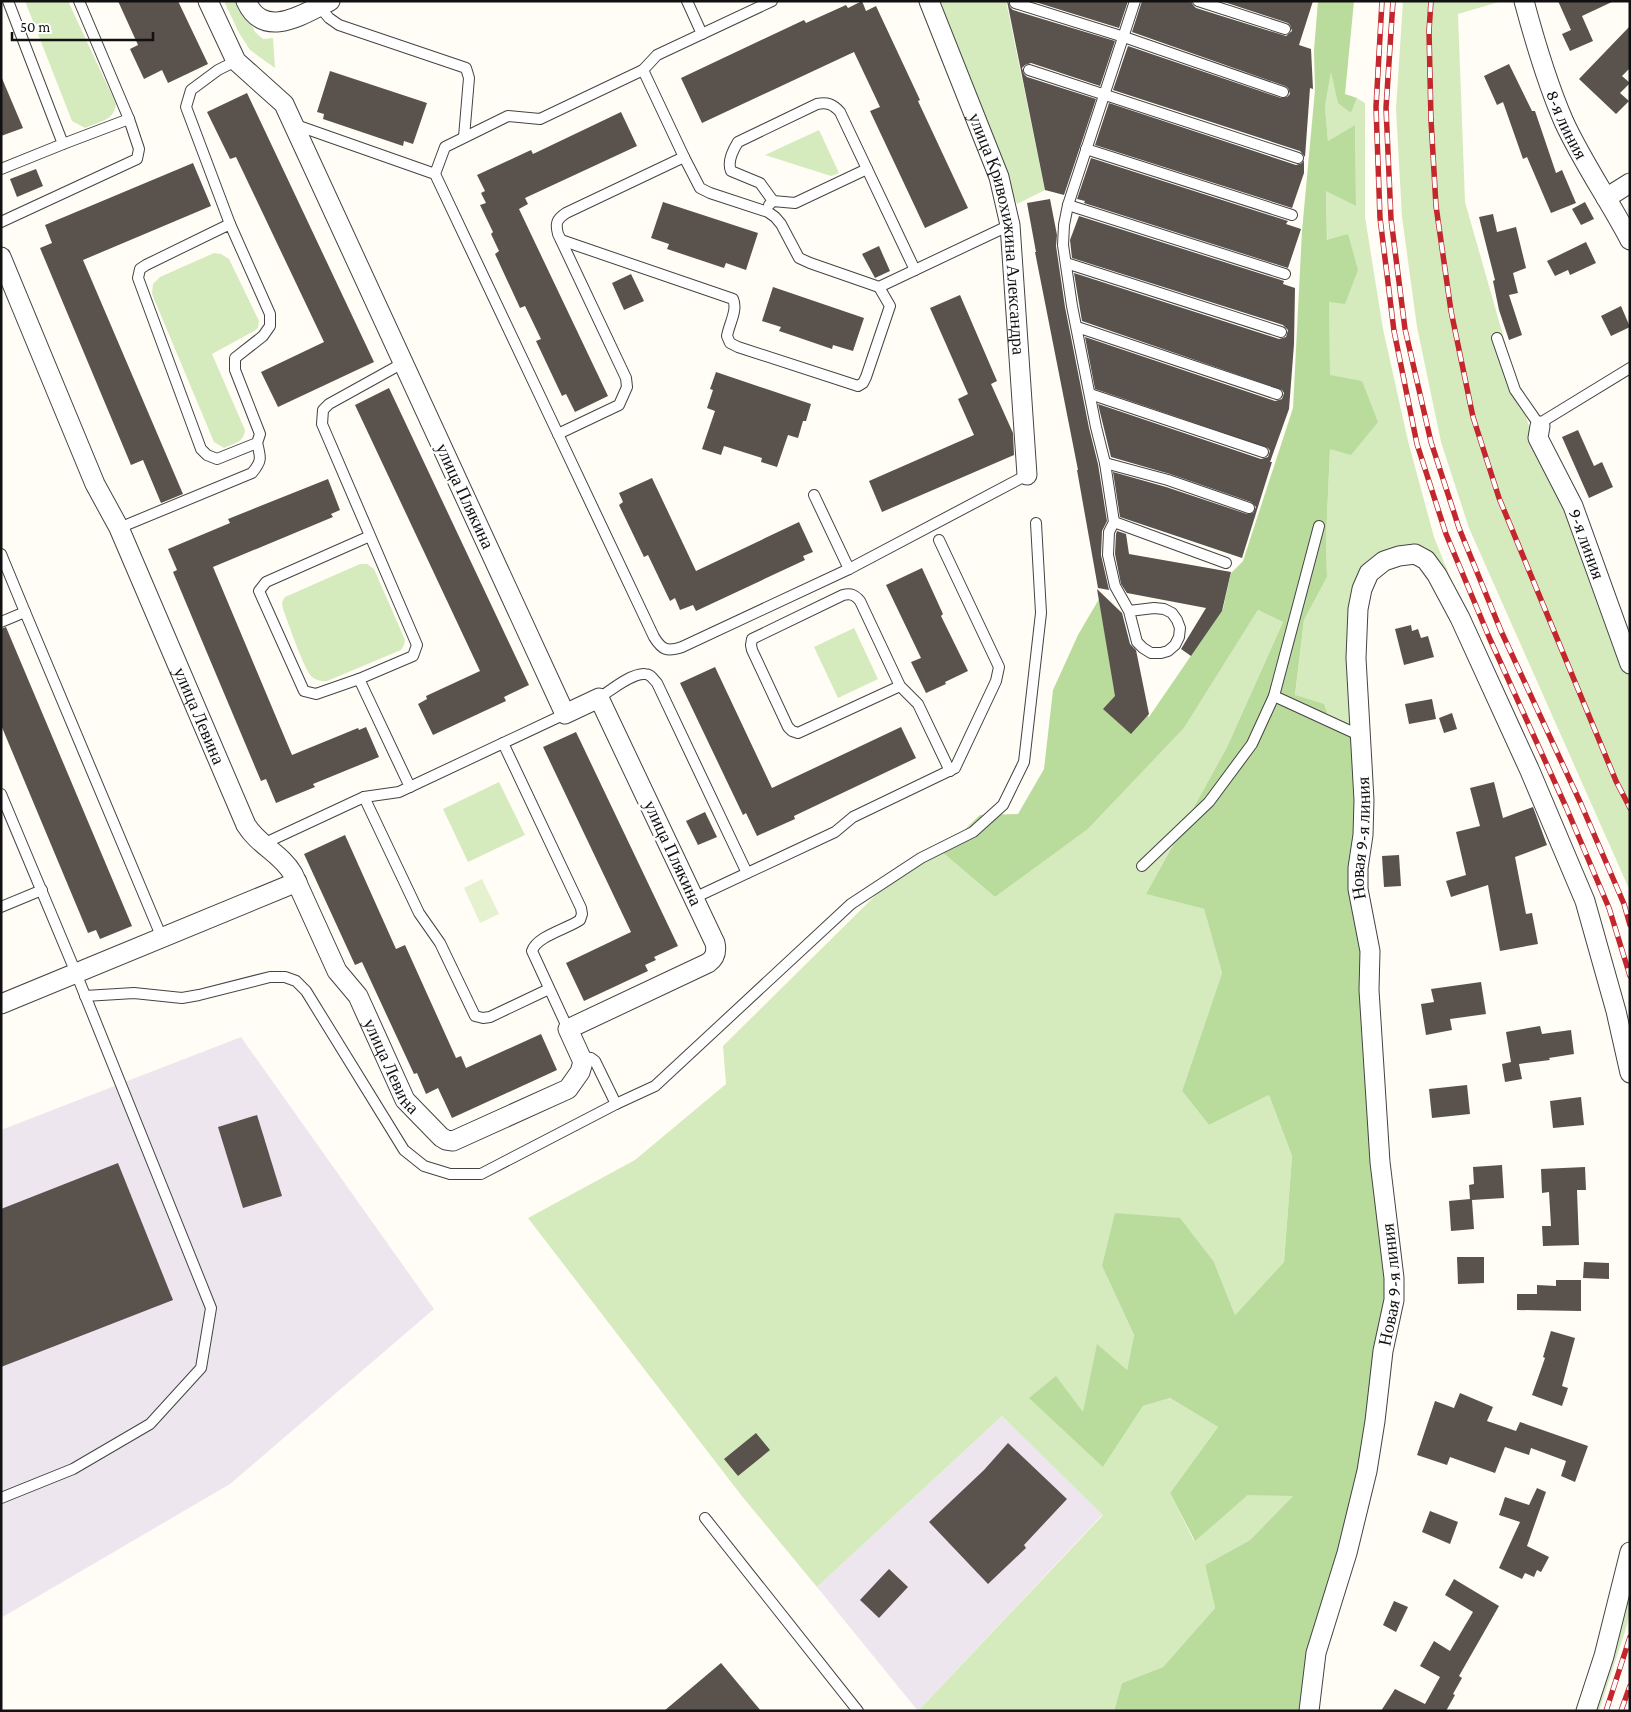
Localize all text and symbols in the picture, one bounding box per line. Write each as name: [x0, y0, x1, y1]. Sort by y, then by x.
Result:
scale bar: [12, 10, 154, 42]
text: 50 m: [20, 19, 50, 35]
street label: 8-я линия: [1542, 87, 1591, 163]
street label: улица Кривохижина Александра: [965, 110, 1029, 355]
street label: улица Плякина: [432, 440, 498, 552]
street label: 9-я линия: [1565, 506, 1609, 582]
street label: улица Левина: [170, 664, 229, 767]
street label: Новая 9-я линия: [1348, 776, 1374, 902]
street label: улица Плякина: [640, 797, 706, 909]
street label: улица Левина: [360, 1015, 423, 1118]
street label: Новая 9-я линия: [1374, 1222, 1404, 1348]

